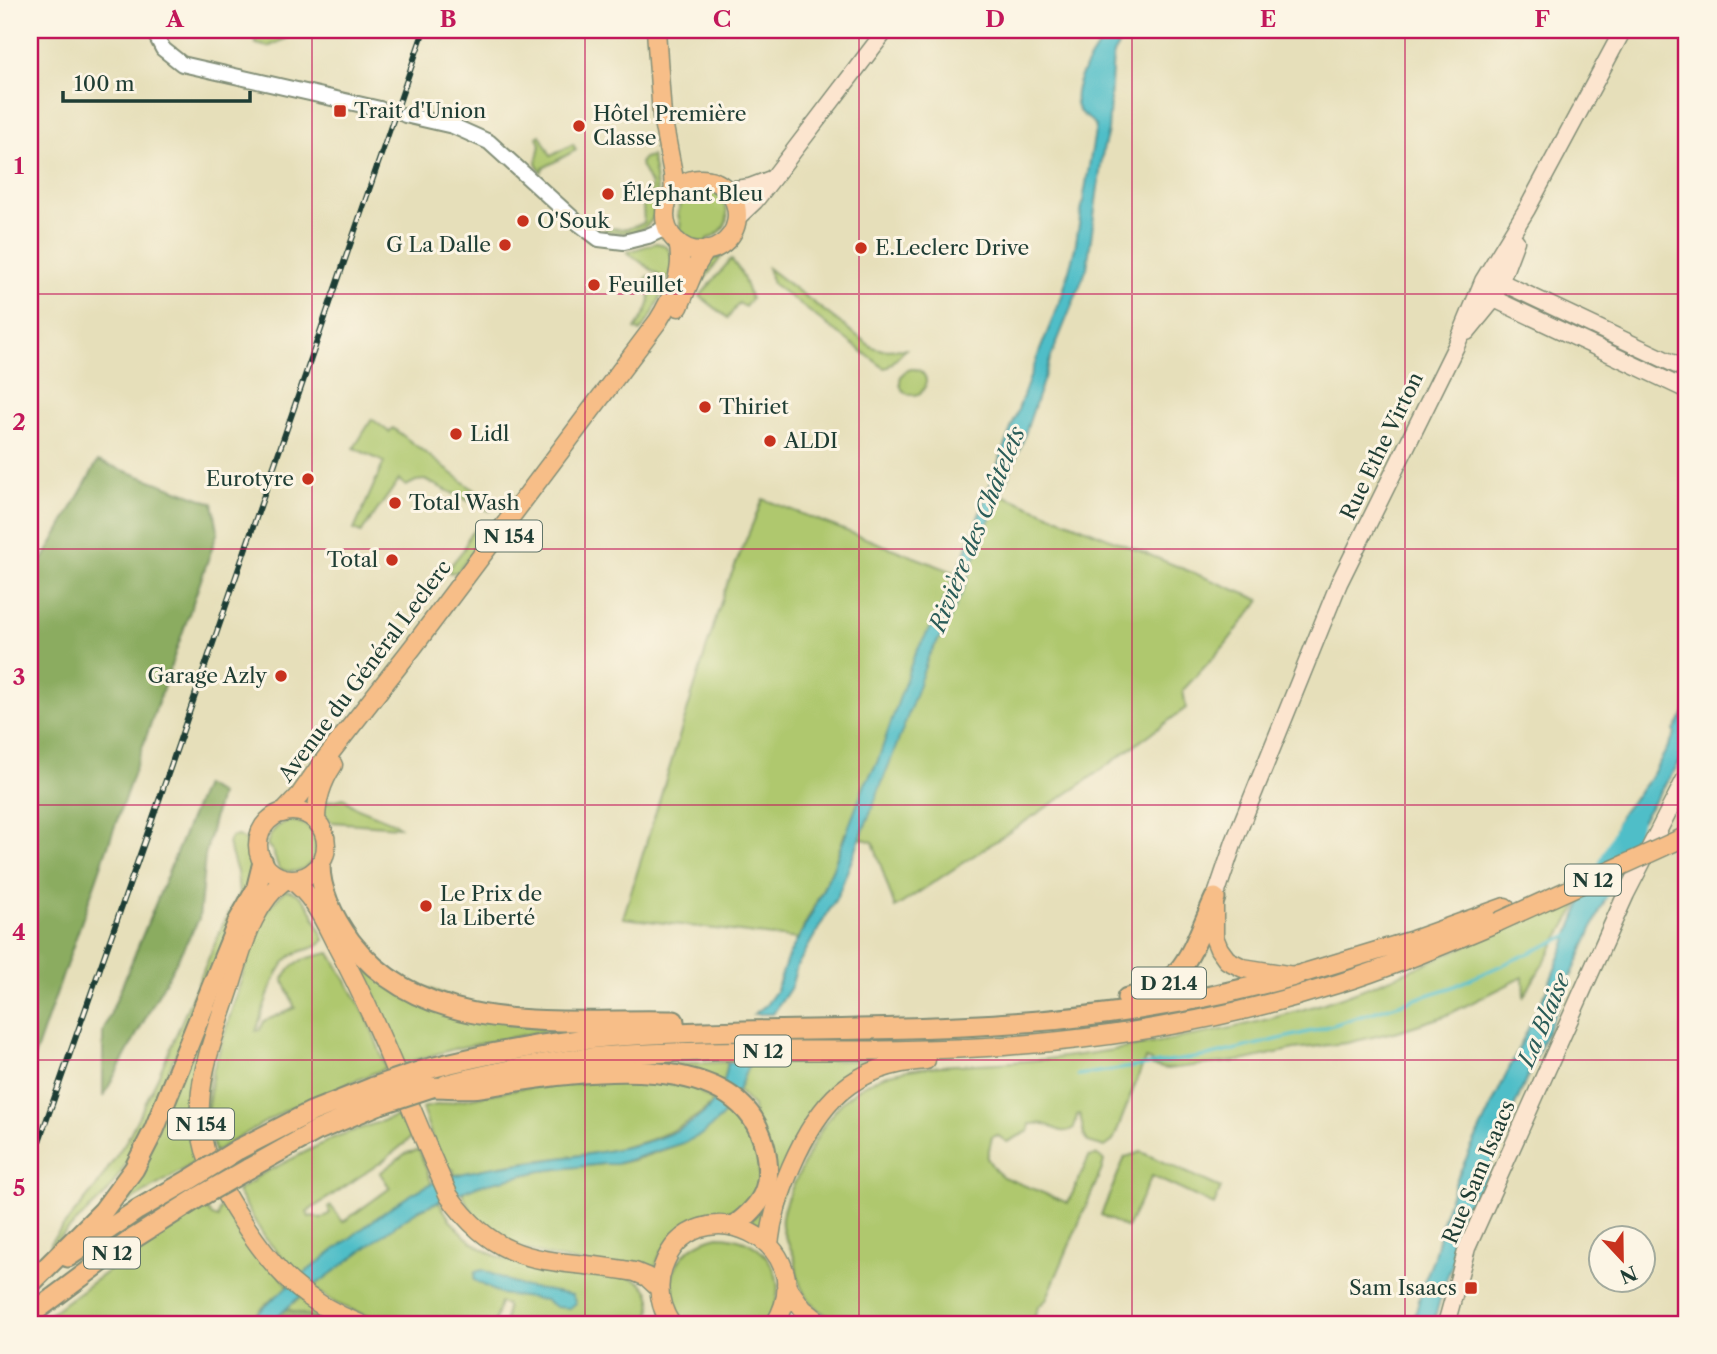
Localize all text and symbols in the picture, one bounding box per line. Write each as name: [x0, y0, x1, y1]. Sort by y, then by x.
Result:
text: A: [165, 5, 185, 33]
text: B: [439, 5, 457, 33]
text: C: [713, 5, 731, 33]
text: D: [985, 5, 1005, 33]
text: E: [1260, 5, 1276, 33]
text: F: [1534, 5, 1550, 33]
scale bar: [63, 60, 250, 104]
text: 100 m: [74, 71, 135, 96]
place label: Trait d'Union: [354, 98, 486, 123]
place label: Hôtel Première Classe: [593, 101, 747, 150]
marker: Trait d'Union: [332, 103, 348, 119]
marker: Hôtel Première Classe: [571, 118, 587, 134]
text: 1: [14, 152, 25, 180]
place label: Éléphant Bleu: [622, 181, 763, 206]
marker: Éléphant Bleu: [600, 186, 616, 202]
place label: O'Souk: [537, 208, 610, 233]
marker: O'Souk: [515, 213, 531, 229]
place label: G La Dalle: [386, 232, 491, 257]
place label: E.Leclerc Drive: [875, 235, 1029, 260]
marker: G La Dalle: [497, 237, 513, 253]
marker: E.Leclerc Drive: [853, 240, 869, 256]
place label: Feuillet: [608, 272, 684, 297]
marker: Feuillet: [586, 277, 602, 293]
street label: Rue Ethe Virton: [1335, 368, 1428, 524]
place label: Thiriet: [719, 394, 789, 419]
marker: Thiriet: [697, 399, 713, 415]
text: 2: [12, 408, 26, 436]
place label: Lidl: [470, 421, 509, 446]
water label: Rivière des Châtelets: [922, 421, 1031, 638]
marker: Lidl: [448, 426, 464, 442]
place label: ALDI: [783, 428, 838, 453]
marker: ALDI: [762, 433, 778, 449]
place label: Eurotyre: [206, 466, 294, 491]
marker: Eurotyre: [300, 471, 316, 487]
place label: Total Wash: [409, 490, 520, 515]
marker: Total Wash: [387, 495, 403, 511]
road number: N 154: [476, 520, 542, 552]
place label: Total: [327, 547, 378, 572]
marker: Total: [384, 552, 400, 568]
street label: Avenue du Général Leclerc: [272, 555, 456, 787]
text: 3: [13, 663, 26, 691]
place label: Garage Azly: [148, 663, 267, 688]
marker: Garage Azly: [273, 668, 289, 684]
road number: N 12: [1565, 864, 1621, 895]
place label: Le Prix de la Liberté: [440, 881, 542, 930]
marker: Le Prix de la Liberté: [418, 898, 434, 914]
text: 4: [12, 918, 26, 946]
road number: D 21.4: [1132, 967, 1206, 998]
water label: La Blaise: [1511, 968, 1577, 1073]
road number: N 12: [735, 1036, 791, 1066]
street label: Rue Sam Isaacs: [1437, 1096, 1520, 1247]
road number: N 154: [168, 1108, 234, 1140]
text: 5: [13, 1174, 25, 1202]
north arrow: [1588, 1224, 1658, 1294]
road number: N 12: [84, 1238, 140, 1268]
text: N: [1616, 1261, 1640, 1288]
place label: Sam Isaacs: [1349, 1275, 1457, 1300]
marker: Sam Isaacs: [1463, 1280, 1479, 1296]

